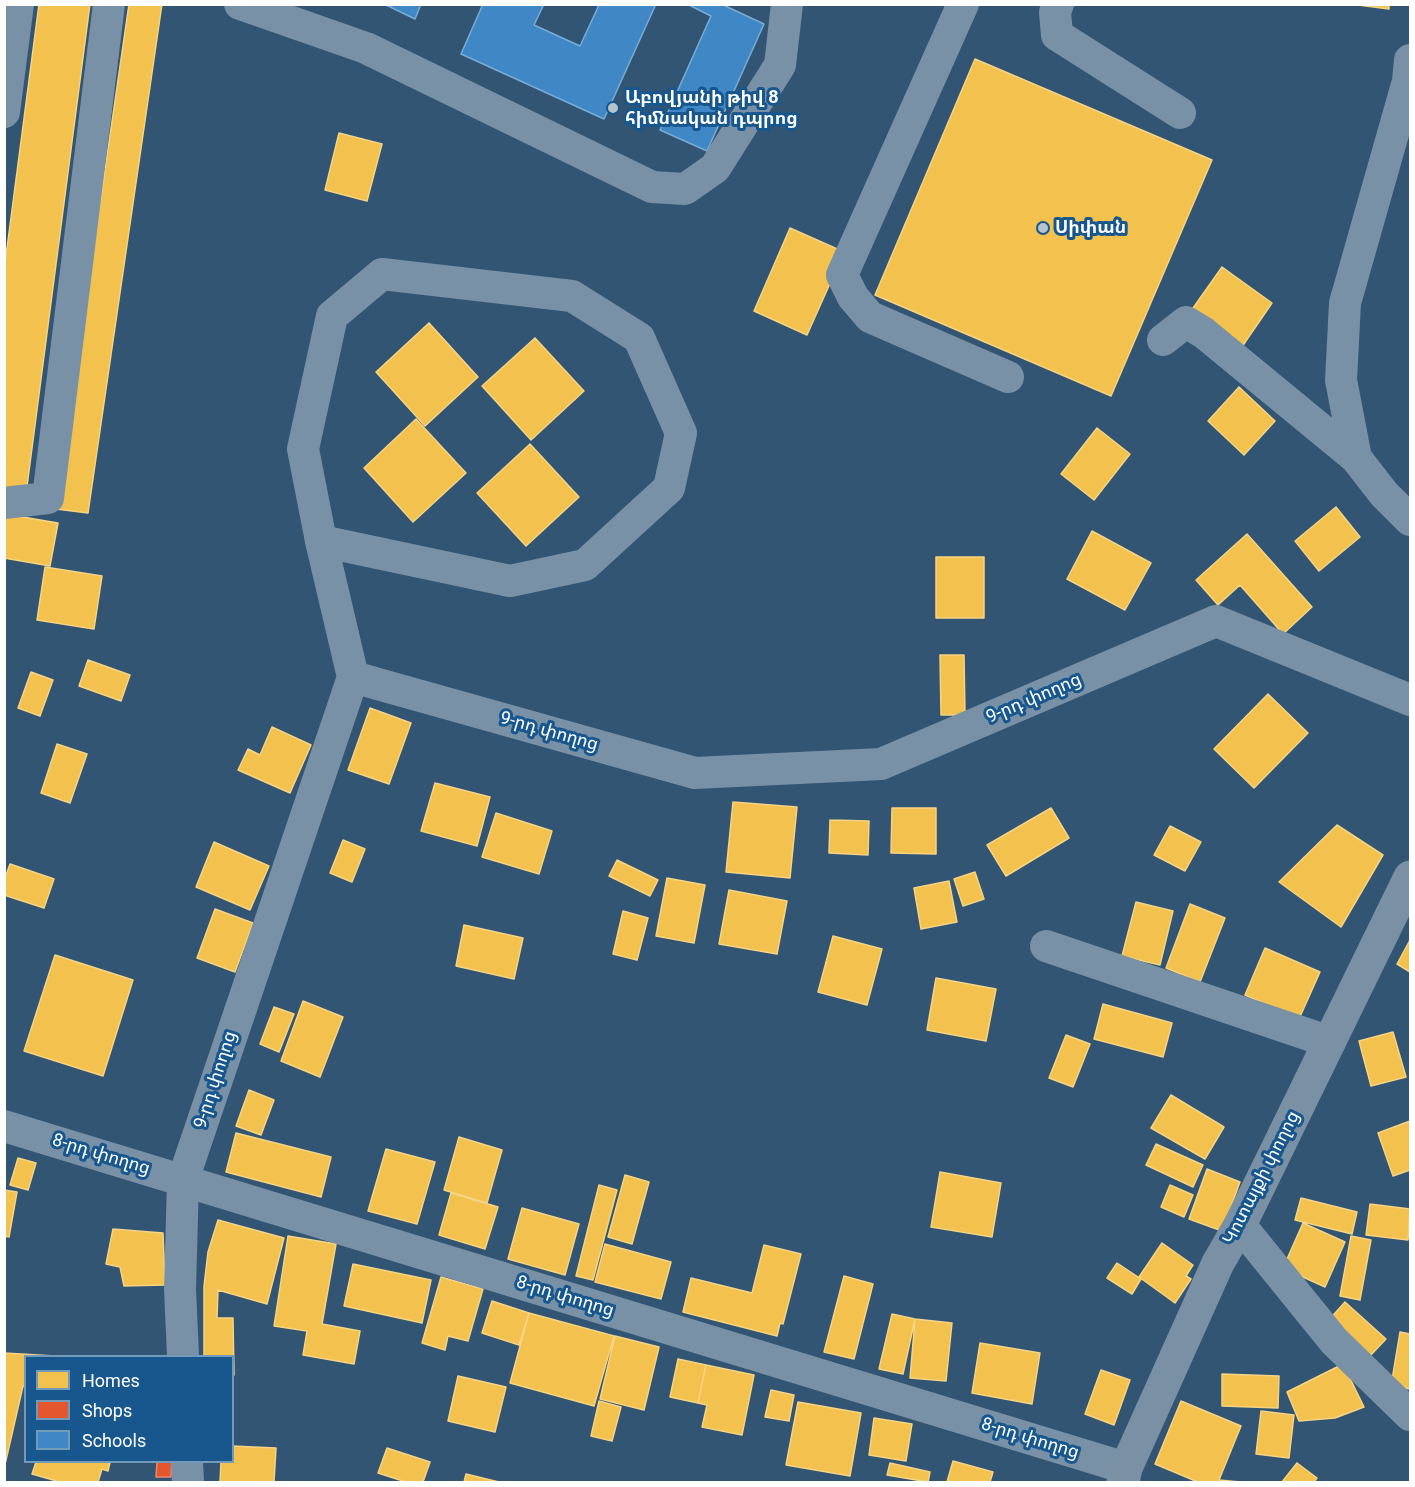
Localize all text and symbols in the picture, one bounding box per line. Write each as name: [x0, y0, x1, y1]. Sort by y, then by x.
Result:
place label: Աբովյանի թիվ 8 հիմնական դպրոց: [625, 87, 798, 130]
marker: Աբովյանի թիվ 8 հիմնական դպրոց: [606, 101, 620, 115]
place label: Սիփան: [1055, 217, 1126, 239]
marker: Սիփան: [1036, 221, 1050, 235]
street label: 9-րդ փողոց: [983, 669, 1085, 729]
street label: 9-րդ փողոց: [497, 708, 601, 756]
street label: 9-րդ փողոց: [190, 1029, 242, 1131]
street label: Կոտայքի փողոց: [1219, 1108, 1305, 1248]
street label: 8-րդ փողոց: [49, 1130, 153, 1180]
street label: 8-րդ փողոց: [513, 1272, 617, 1322]
legend: [24, 1355, 234, 1463]
text: Homes: [82, 1370, 140, 1391]
text: Shops: [82, 1400, 132, 1421]
street label: 8-րդ փողոց: [978, 1414, 1082, 1464]
text: Schools: [82, 1430, 146, 1451]

